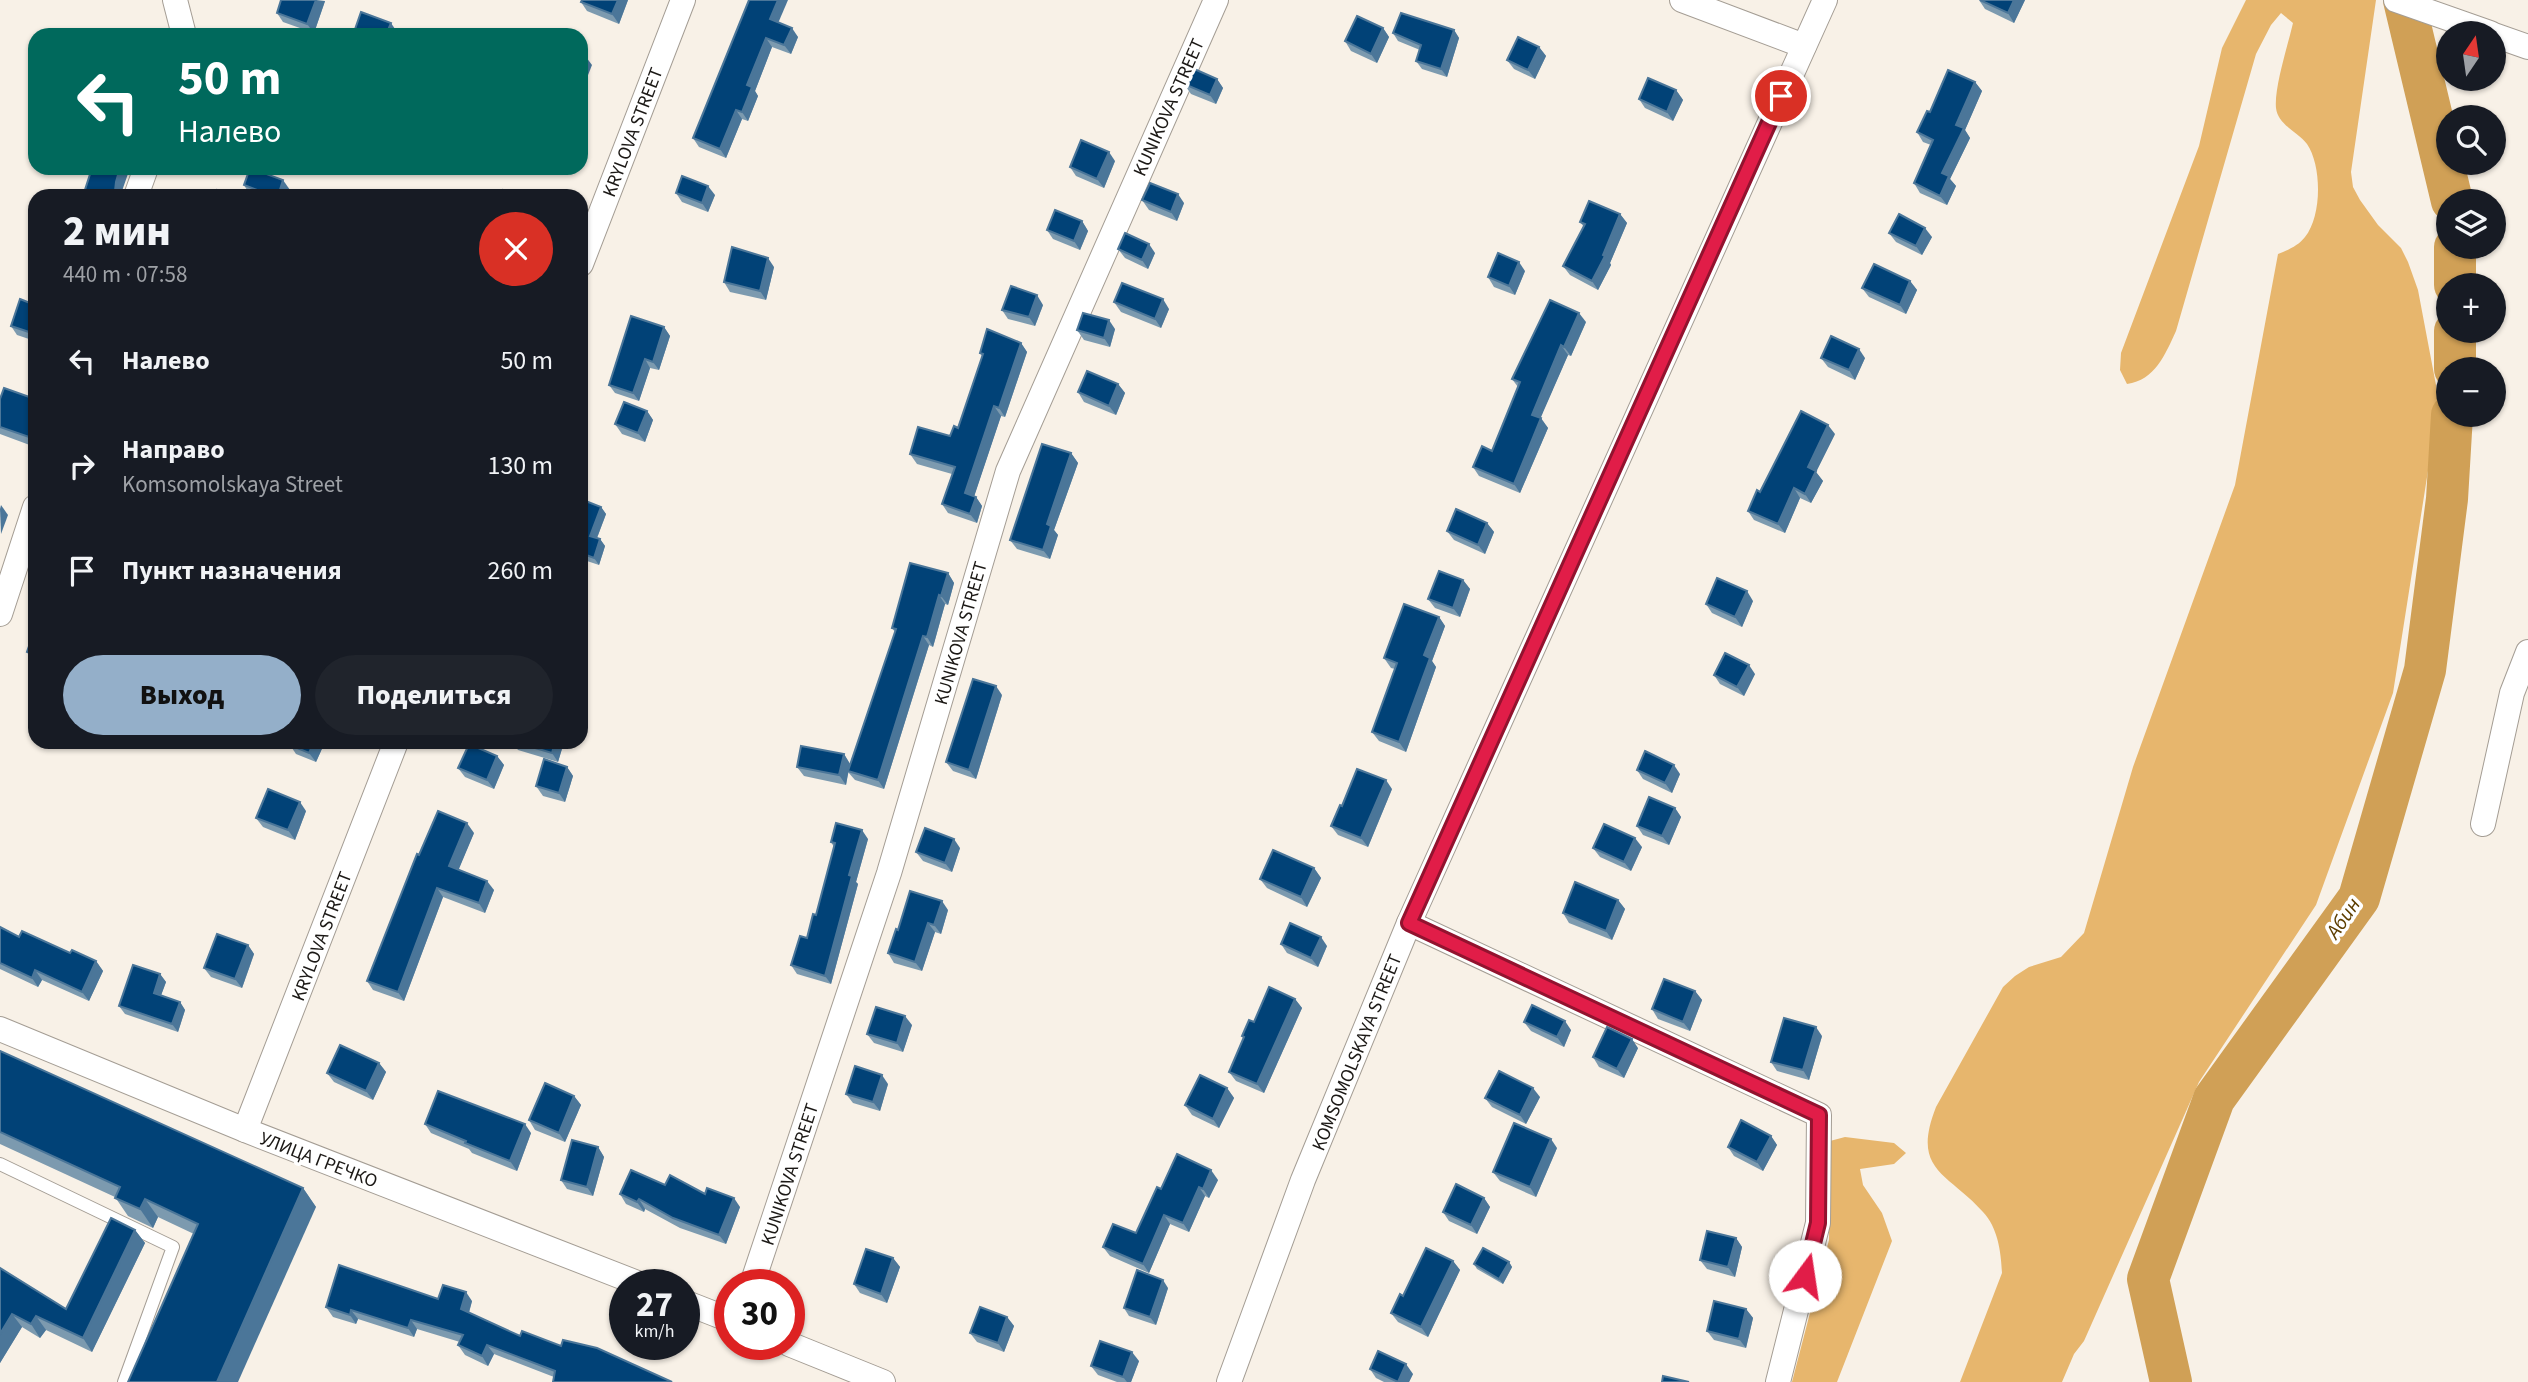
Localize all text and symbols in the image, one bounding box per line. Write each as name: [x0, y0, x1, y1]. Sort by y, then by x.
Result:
north arrow: [2436, 21, 2506, 91]
map controls: [2436, 21, 2506, 427]
street label: KUNIKOVA STREET: [1127, 35, 1212, 181]
text: 50 m: [178, 44, 282, 114]
icon: left: [63, 56, 154, 147]
street label: KRYLOVA STREET: [596, 64, 670, 201]
pin: [1751, 66, 1811, 126]
icon: arrive: [1762, 77, 1800, 115]
button: search: [2436, 105, 2506, 175]
text: Налево: [178, 109, 281, 155]
button: layers: [2436, 189, 2506, 259]
text: 2 мин: [63, 202, 171, 262]
button: close: [479, 212, 553, 286]
text: 440 m · 07:58: [63, 258, 187, 291]
button: +: [2436, 273, 2506, 343]
icon: left: [63, 342, 101, 380]
text: Налево: [122, 342, 210, 379]
text: 50 m: [500, 342, 553, 379]
button: −: [2436, 357, 2506, 427]
text: Направо: [122, 431, 225, 468]
icon: right: [63, 447, 101, 485]
text: 130 m: [487, 447, 553, 484]
text: Komsomolskaya Street: [122, 468, 343, 501]
icon: arrive: [63, 552, 101, 590]
text: Пункт назначения: [122, 552, 342, 589]
text: 260 m: [487, 552, 553, 589]
street label: KUNIKOVA STREET: [928, 559, 995, 708]
button: Выход: [63, 655, 301, 735]
button: Поделиться: [315, 655, 553, 735]
street label: KRYLOVA STREET: [285, 868, 359, 1005]
water label: Абин: [2317, 892, 2368, 946]
street label: KOMSOMOLSKAYA STREET: [1306, 950, 1409, 1155]
street label: KUNIKOVA STREET: [755, 1100, 826, 1249]
street label: УЛИЦА ГРЕЧКО: [256, 1126, 381, 1195]
position arrow: [1768, 1239, 1842, 1313]
speed limit sign: 30: [714, 1269, 805, 1360]
text: 27: [636, 1280, 673, 1330]
text: km/h: [635, 1319, 674, 1344]

